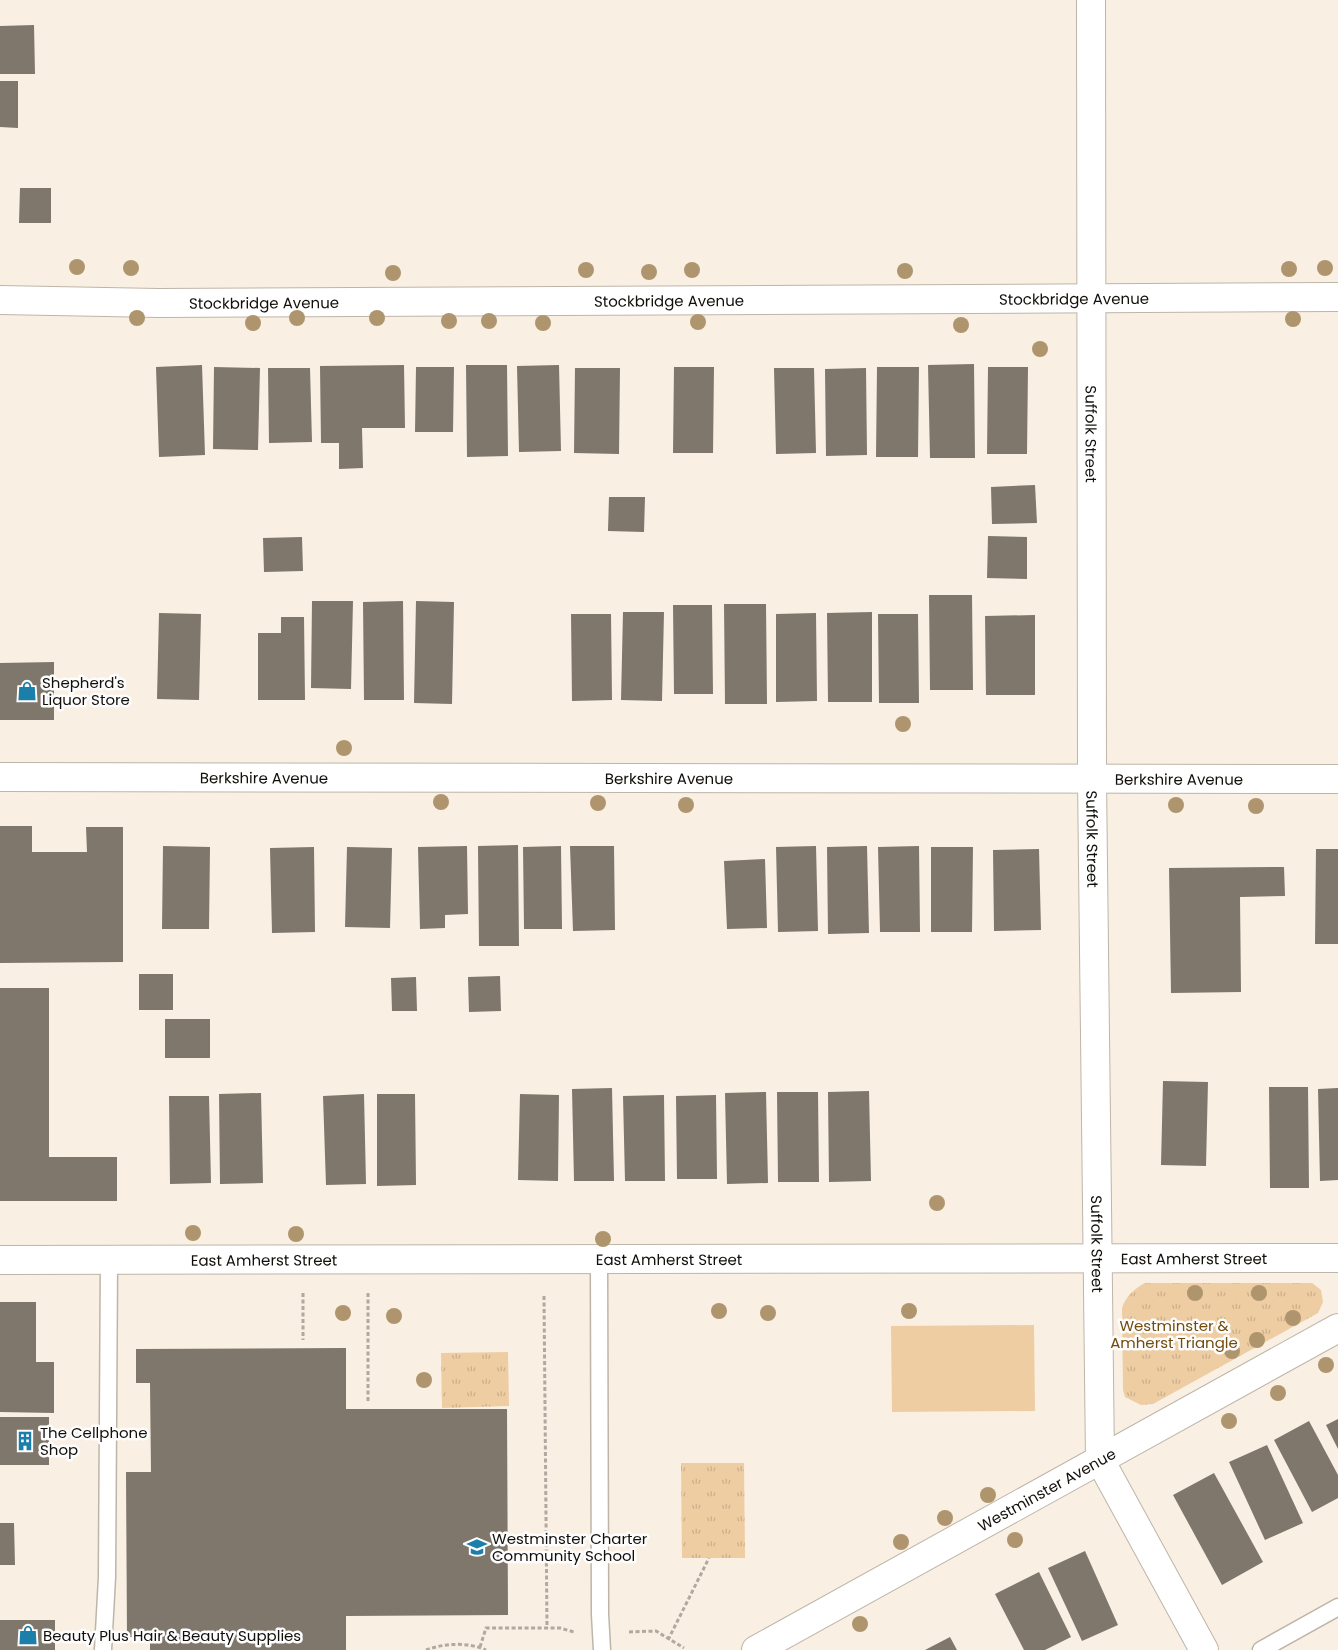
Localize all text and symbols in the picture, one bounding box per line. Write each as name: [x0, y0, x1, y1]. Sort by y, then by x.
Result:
street label: Stockbridge Avenue: [999, 287, 1149, 309]
street label: Stockbridge Avenue: [594, 290, 744, 311]
street label: Stockbridge Avenue: [189, 292, 339, 313]
street label: Suffolk Street: [1081, 385, 1102, 483]
place label: Shepherd's Liquor Store: [42, 672, 130, 710]
shop icon: Shepherd's Liquor Store: [16, 680, 38, 702]
street label: Berkshire Avenue: [200, 767, 328, 788]
street label: Berkshire Avenue: [605, 767, 733, 789]
street label: Berkshire Avenue: [1115, 768, 1243, 789]
street label: Suffolk Street: [1082, 790, 1104, 888]
street label: Suffolk Street: [1086, 1195, 1109, 1293]
street label: East Amherst Street: [596, 1248, 742, 1270]
street label: East Amherst Street: [1121, 1248, 1267, 1269]
street label: East Amherst Street: [191, 1249, 337, 1270]
park label: Westminster & Amherst Triangle: [1110, 1315, 1238, 1353]
place label: The Cellphone Shop: [40, 1422, 148, 1460]
building icon: The Cellphone Shop: [14, 1430, 36, 1452]
street label: Westminster Avenue: [974, 1443, 1119, 1536]
place label: Westminster Charter Community School: [492, 1528, 648, 1566]
school or university icon: Westminster Charter Community School: [466, 1536, 488, 1558]
shop icon: Beauty Plus Hair & Beauty Supplies: [17, 1624, 39, 1646]
place label: Beauty Plus Hair & Beauty Supplies: [43, 1625, 301, 1646]

